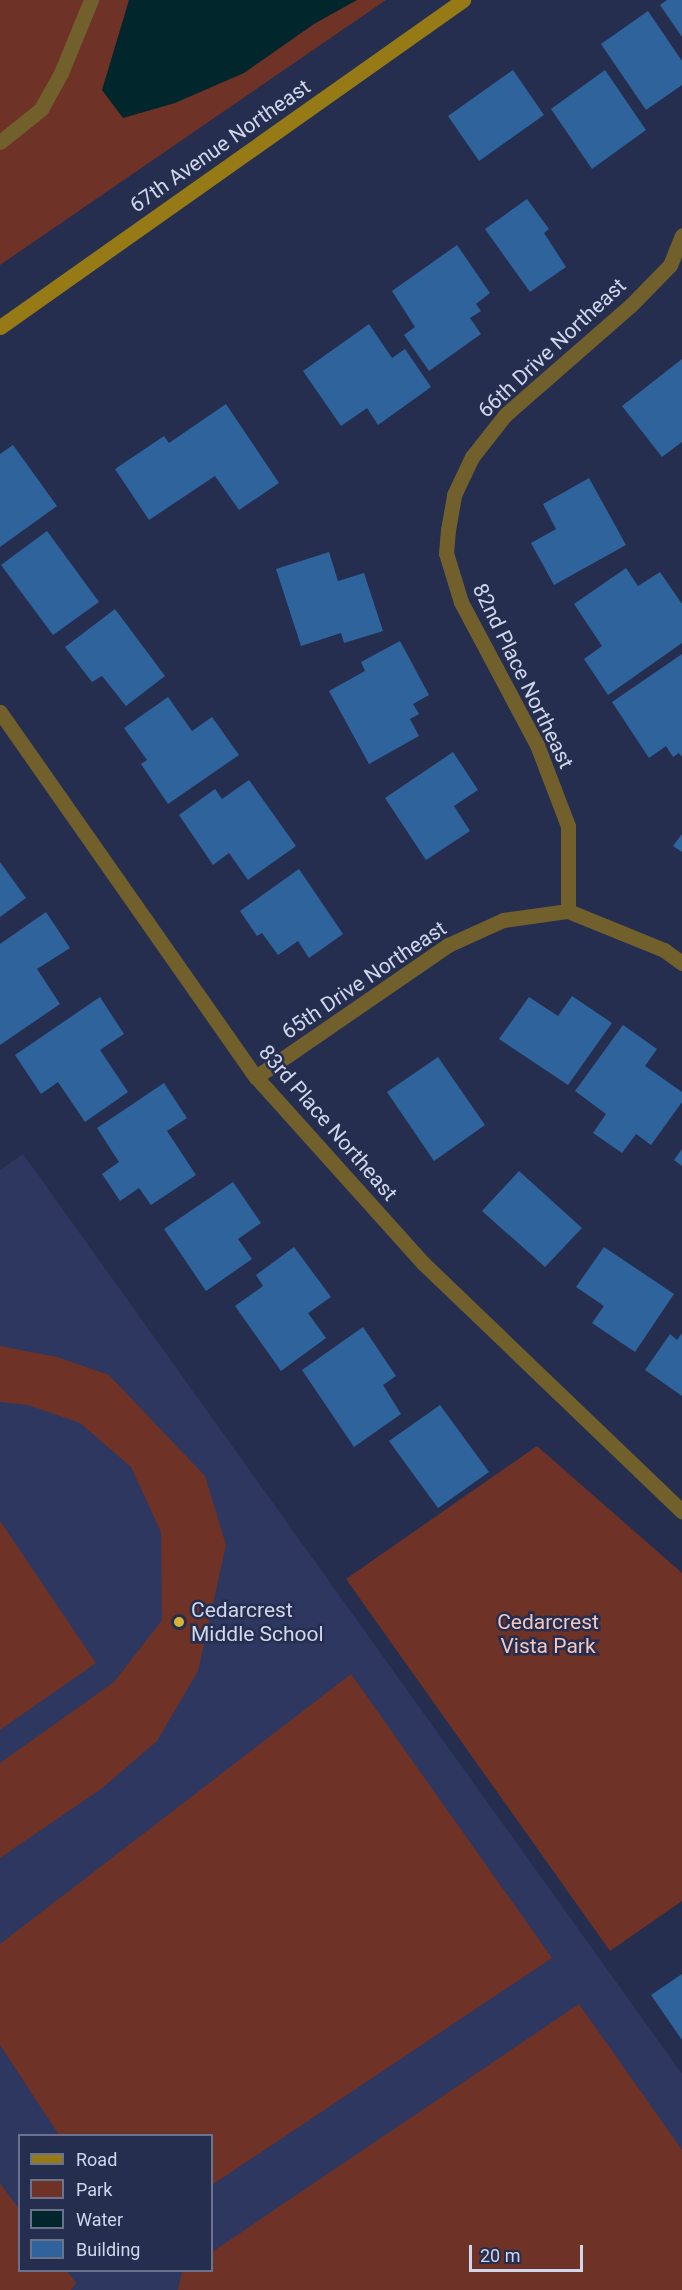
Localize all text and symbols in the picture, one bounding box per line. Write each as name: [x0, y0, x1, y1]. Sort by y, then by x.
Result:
street label: 67th Avenue Northeast: [125, 74, 315, 218]
street label: 66th Drive Northeast: [473, 273, 631, 423]
street label: 82nd Place Northeast: [467, 579, 579, 773]
street label: 65th Drive Northeast: [277, 916, 451, 1044]
street label: 83rd Place Northeast: [254, 1040, 402, 1206]
place label: Cedarcrest Middle School: [191, 1597, 324, 1647]
park label: Cedarcrest Vista Park: [497, 1609, 599, 1659]
marker: Cedarcrest Middle School: [172, 1615, 186, 1629]
legend: [18, 2134, 213, 2272]
text: Road: [76, 2149, 117, 2170]
text: Park: [76, 2179, 112, 2200]
text: Water: [76, 2209, 123, 2230]
scale bar: [472, 2233, 586, 2271]
text: Building: [76, 2239, 140, 2260]
text: 20 m: [480, 2245, 520, 2266]

